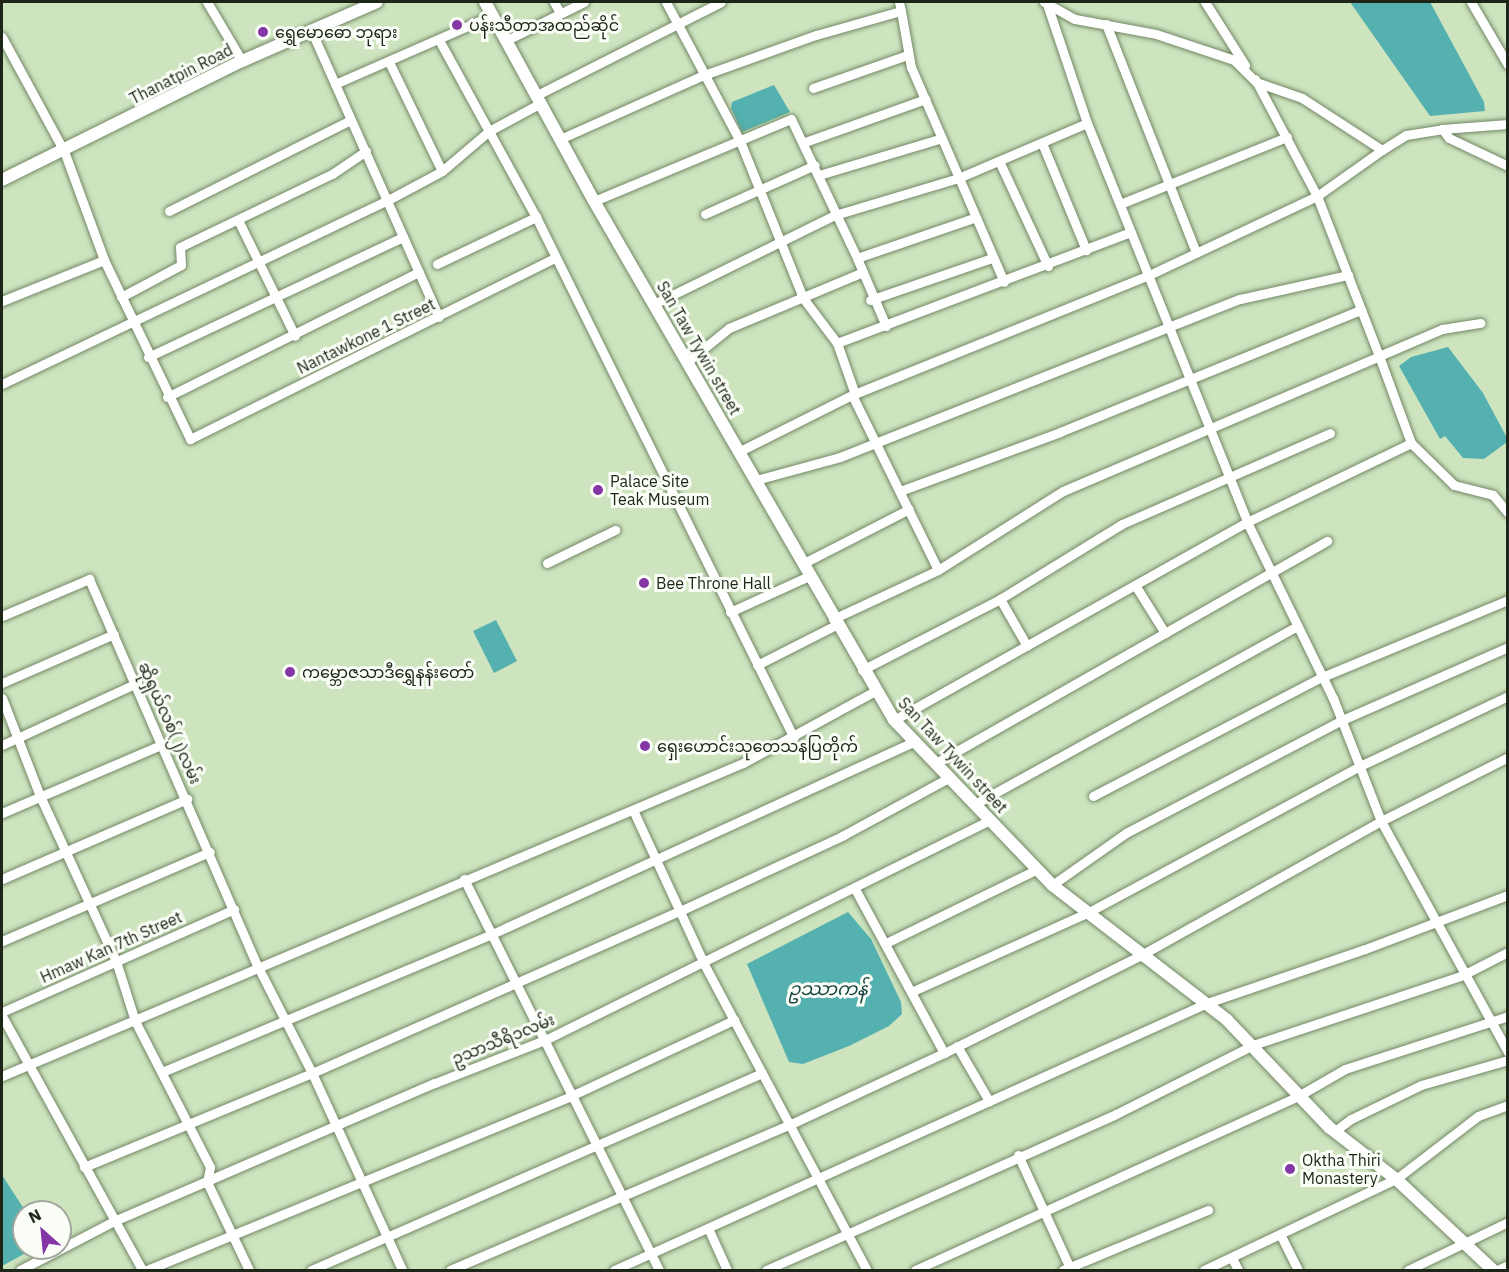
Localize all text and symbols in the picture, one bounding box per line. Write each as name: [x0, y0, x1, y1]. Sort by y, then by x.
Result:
place label: ပန်းသီတာအထည်ဆိုင်: [469, 15, 619, 35]
marker: ပန်းသီတာအထည်ဆိုင်: [450, 18, 464, 32]
place label: ရွှေမောဓော ဘုရား: [275, 22, 397, 42]
marker: ရွှေမောဓော ဘုရား: [256, 25, 270, 39]
street label: Thanatpin Road: [126, 40, 236, 108]
street label: San Taw Tywin street: [653, 278, 745, 418]
street label: Nantawkone 1 Street: [294, 294, 438, 378]
place label: Palace Site Teak Museum: [610, 471, 709, 509]
marker: Palace Site Teak Museum: [591, 483, 605, 497]
place label: Bee Throne Hall: [656, 573, 771, 593]
marker: Bee Throne Hall: [637, 576, 651, 590]
street label: ဆိုရှယ်လစ်(၂)လမ်း: [134, 659, 206, 787]
place label: ကမ္ဘောဇသာဒီရွှေနန်းတော်: [302, 662, 474, 682]
marker: ကမ္ဘောဇသာဒီရွှေနန်းတော်: [283, 665, 297, 679]
street label: San Taw Tywin street: [894, 693, 1012, 817]
place label: ရှေးဟောင်းသုတေသနပြတိုက်: [657, 736, 858, 756]
marker: ရှေးဟောင်းသုတေသနပြတိုက်: [638, 739, 652, 753]
street label: Hmaw Kan 7th Street: [37, 907, 185, 987]
water label: ဥဿာကန်: [788, 978, 868, 1000]
street label: ဥသာသီရိ၁လမ်း: [449, 1010, 557, 1068]
place label: Oktha Thiri Monastery: [1302, 1150, 1381, 1188]
marker: Oktha Thiri Monastery: [1283, 1162, 1297, 1176]
north arrow: [12, 1200, 72, 1260]
text: N: [25, 1204, 44, 1227]

